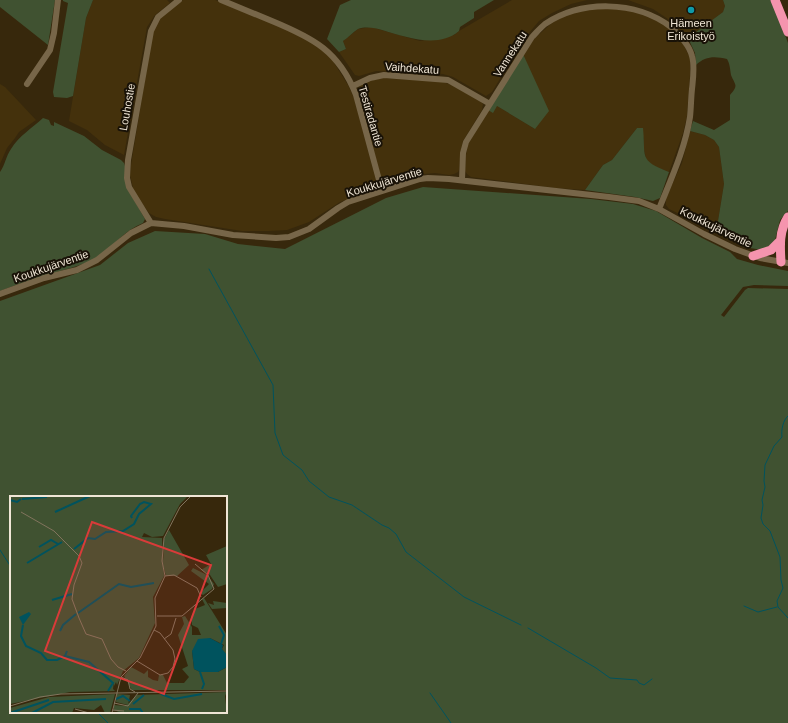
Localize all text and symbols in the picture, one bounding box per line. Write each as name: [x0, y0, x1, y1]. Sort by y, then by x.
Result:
marker: Hämeen Erikoistyö: [686, 5, 696, 15]
place label: Hämeen Erikoistyö: [667, 17, 715, 42]
street label: Vannekatu: [491, 29, 529, 79]
street label: Vaihdekatu: [385, 60, 439, 76]
street label: Louhostie: [117, 82, 137, 132]
street label: Testiradantie: [357, 84, 385, 148]
street label: Koukkujärventie: [345, 165, 423, 199]
street label: Koukkujärventie: [678, 204, 754, 250]
street label: Koukkujärventie: [12, 248, 90, 284]
inset map: [10, 496, 227, 713]

